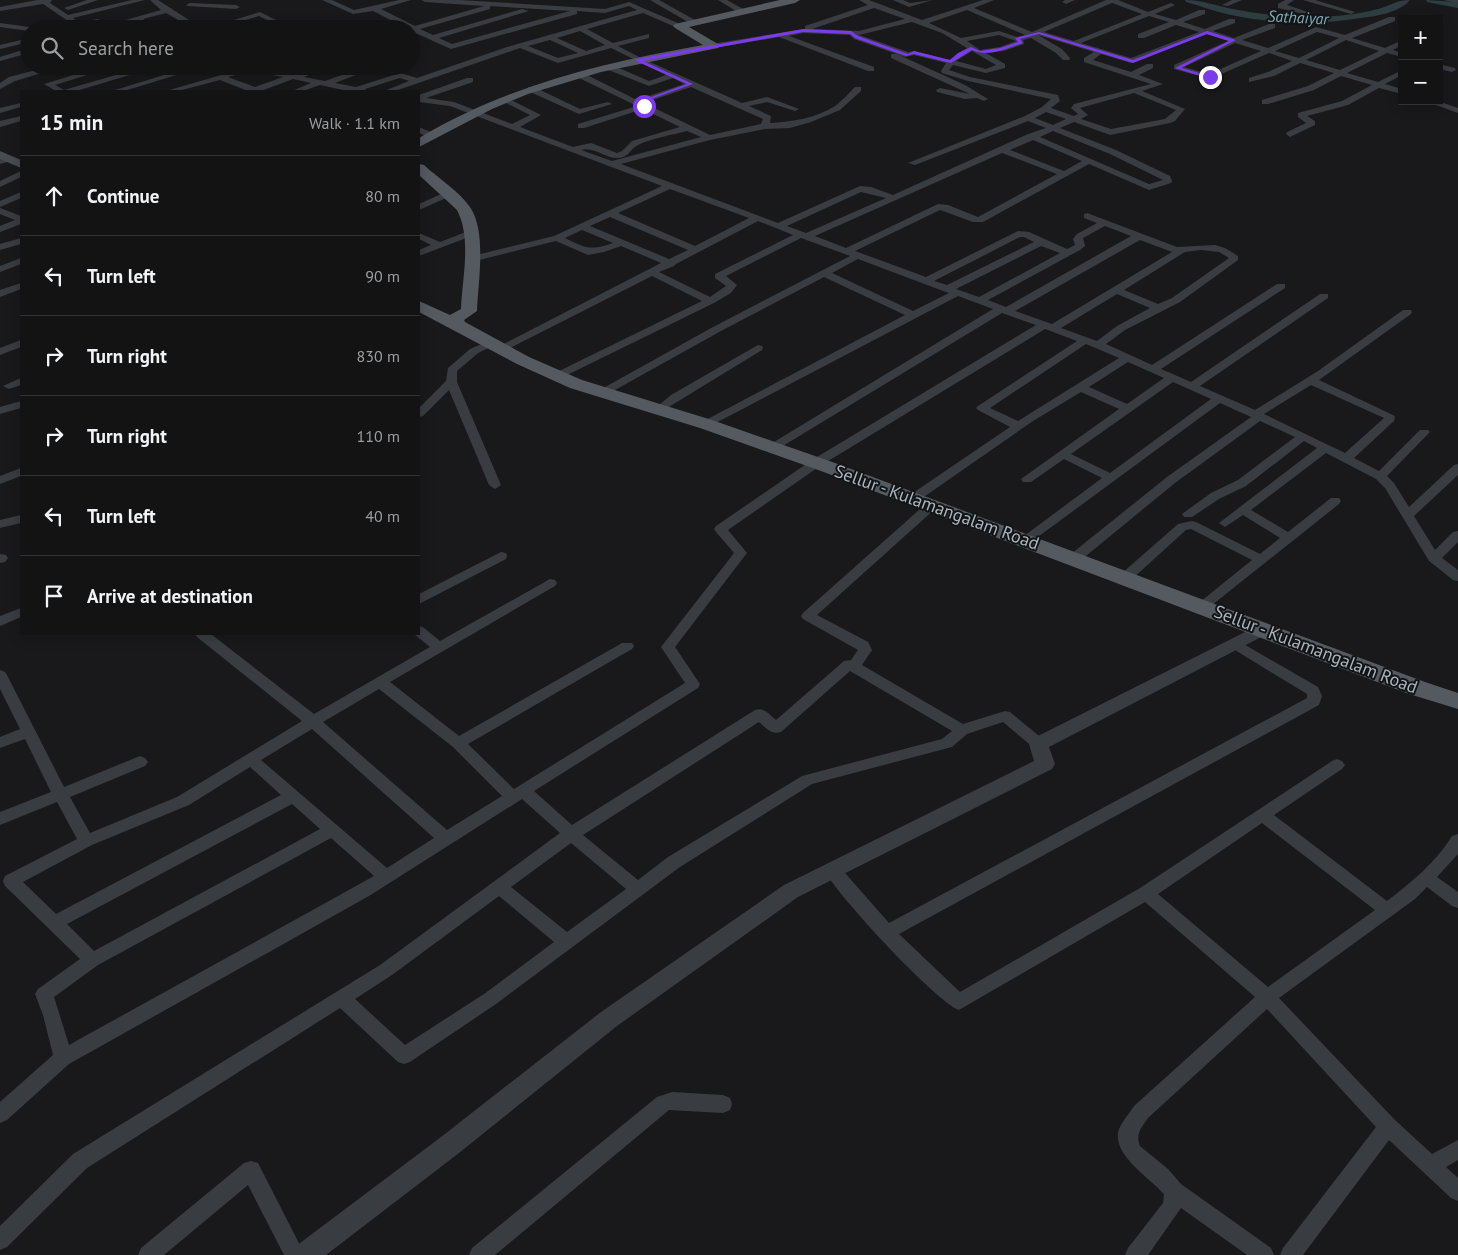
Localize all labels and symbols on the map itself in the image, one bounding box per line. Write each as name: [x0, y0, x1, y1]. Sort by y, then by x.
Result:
water label: Sathaiyar: [1267, 5, 1331, 29]
route end: [1199, 66, 1222, 89]
route start: [633, 95, 656, 118]
street label: Sellur - Kulamangalam Road: [831, 459, 1043, 555]
street label: Sellur - Kulamangalam Road: [1211, 600, 1421, 698]

